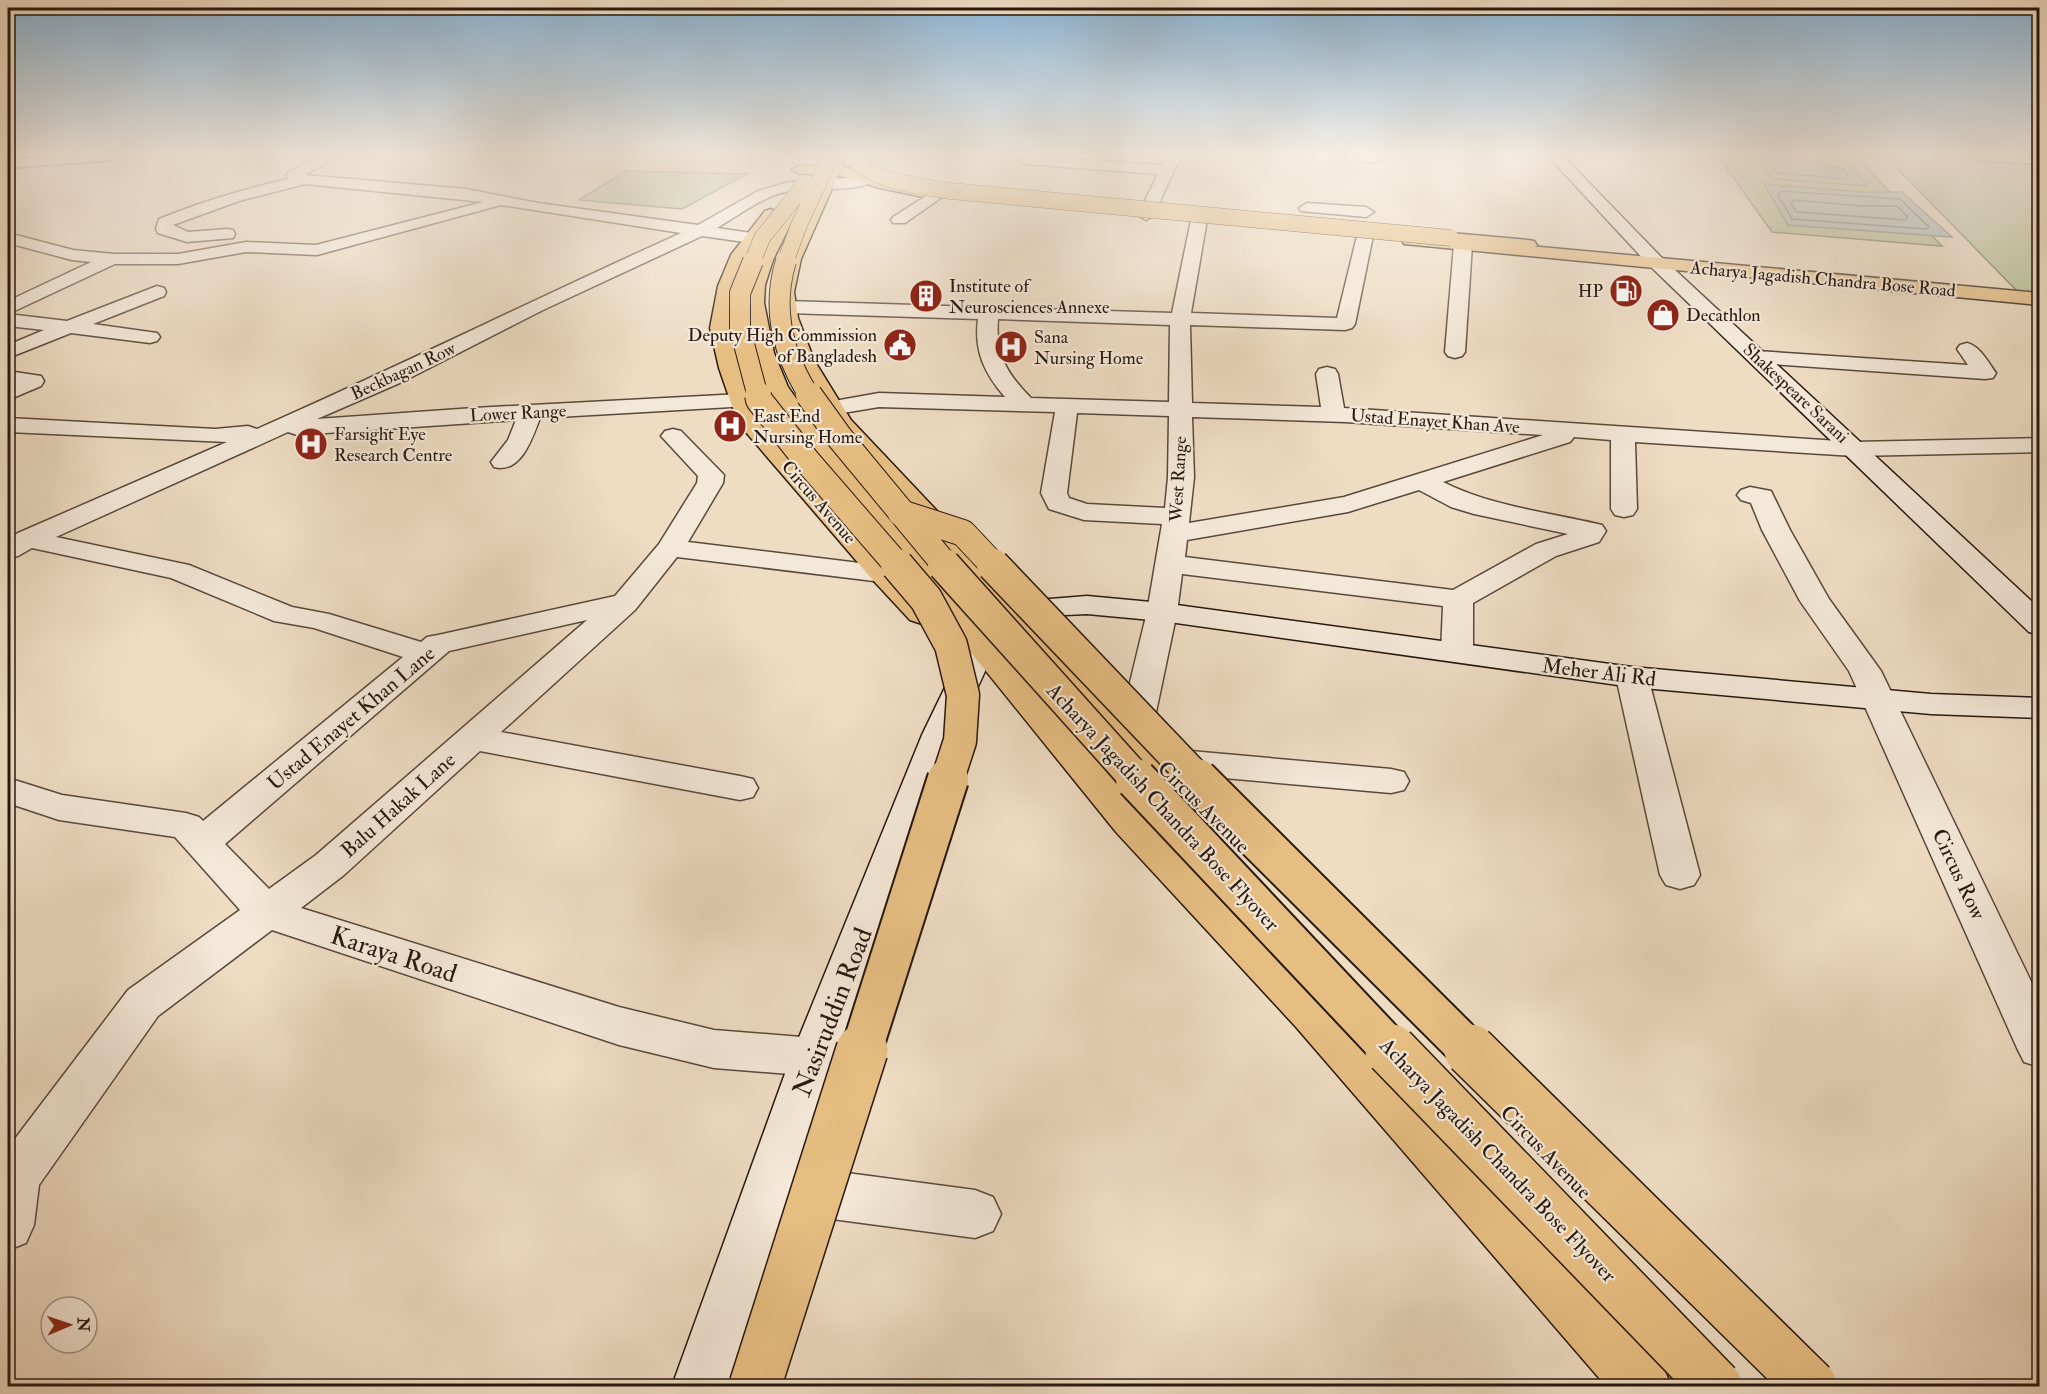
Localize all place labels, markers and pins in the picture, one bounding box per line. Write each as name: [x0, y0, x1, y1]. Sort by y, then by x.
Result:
fuel station icon: HP: [1608, 273, 1644, 309]
place label: Institute of Neurosciences Annexe: [949, 275, 1110, 319]
building icon: Institute of Neurosciences Annexe: [908, 278, 944, 314]
place label: HP: [1578, 280, 1603, 303]
shop icon: Decathlon: [1645, 297, 1681, 333]
place label: Decathlon: [1686, 304, 1761, 327]
place label: Deputy High Commission of Bangladesh: [688, 324, 878, 368]
place label: Sana Nursing Home: [1034, 326, 1144, 370]
public building icon: Deputy High Commission of Bangladesh: [882, 327, 918, 363]
hospital icon: Sana Nursing Home: [993, 329, 1029, 365]
place label: East End Nursing Home: [753, 405, 863, 449]
hospital icon: East End Nursing Home: [712, 408, 748, 444]
place label: Farsight Eye Research Centre: [334, 423, 453, 467]
hospital icon: Farsight Eye Research Centre: [293, 426, 329, 462]

